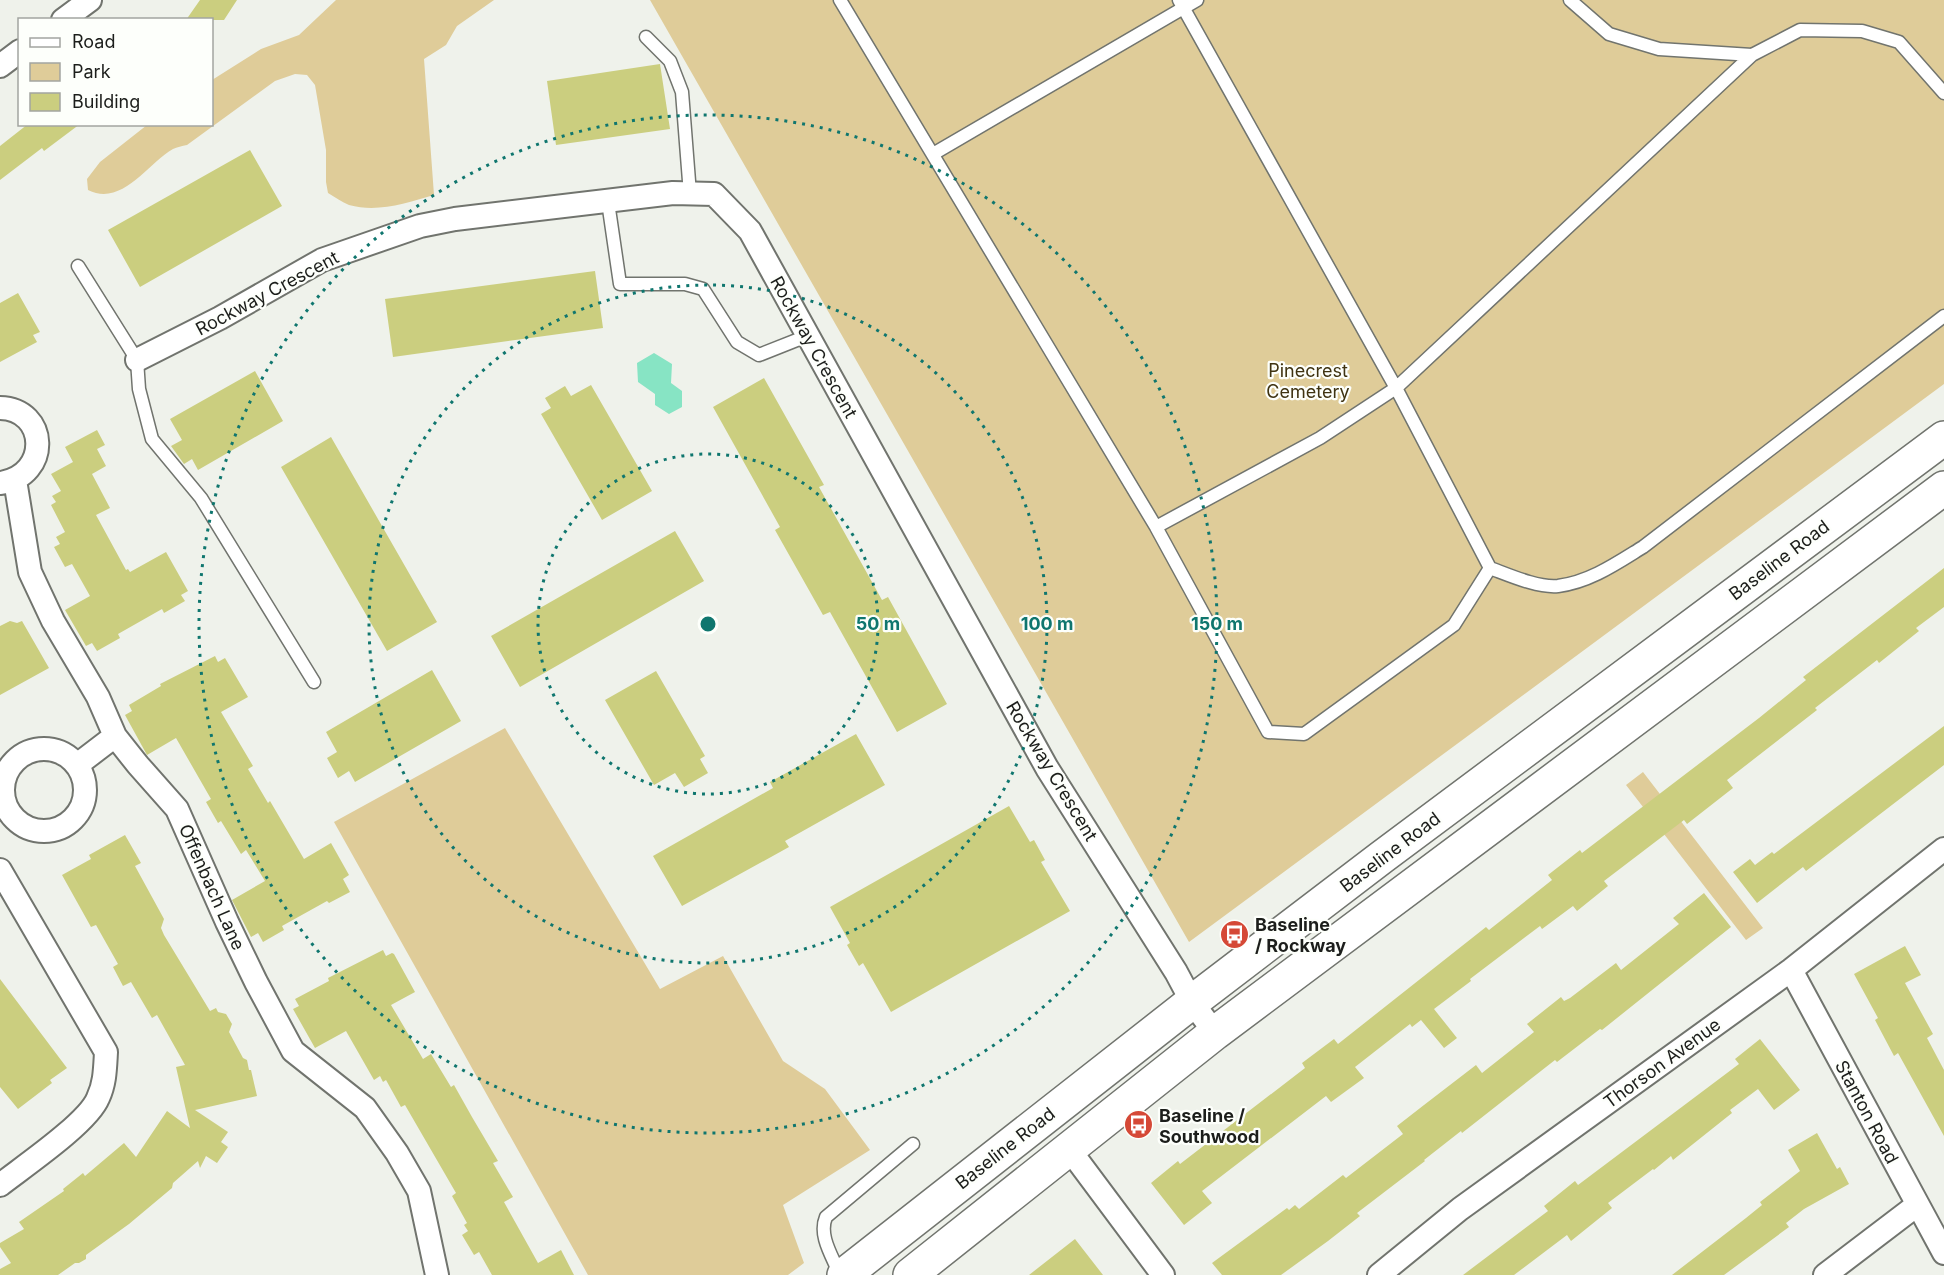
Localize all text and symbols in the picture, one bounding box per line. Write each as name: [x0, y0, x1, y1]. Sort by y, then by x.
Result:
legend: [18, 18, 213, 126]
text: Road: [72, 31, 115, 52]
text: Park: [72, 61, 111, 82]
text: Building: [72, 91, 140, 112]
street label: Rockway Crescent: [192, 246, 342, 340]
street label: Rockway Crescent: [766, 272, 862, 422]
park label: Pinecrest Cemetery: [1266, 360, 1350, 402]
street label: Baseline Road: [1725, 515, 1833, 605]
text: 50 m: [856, 613, 900, 634]
text: 100 m: [1021, 613, 1073, 634]
text: 150 m: [1191, 613, 1243, 634]
centre of rings: [698, 614, 718, 634]
street label: Rockway Crescent: [1002, 697, 1102, 845]
street label: Baseline Road: [1336, 807, 1444, 897]
street label: Offenbach Lane: [175, 821, 249, 953]
place label: Baseline / Rockway: [1255, 914, 1346, 956]
bus stop icon: Baseline / Rockway: [1218, 918, 1250, 950]
street label: Thorson Avenue: [1600, 1014, 1724, 1112]
street label: Stanton Road: [1831, 1057, 1903, 1167]
street label: Baseline Road: [951, 1103, 1059, 1193]
place label: Baseline / Southwood: [1159, 1105, 1259, 1147]
bus stop icon: Baseline / Southwood: [1122, 1109, 1154, 1141]

